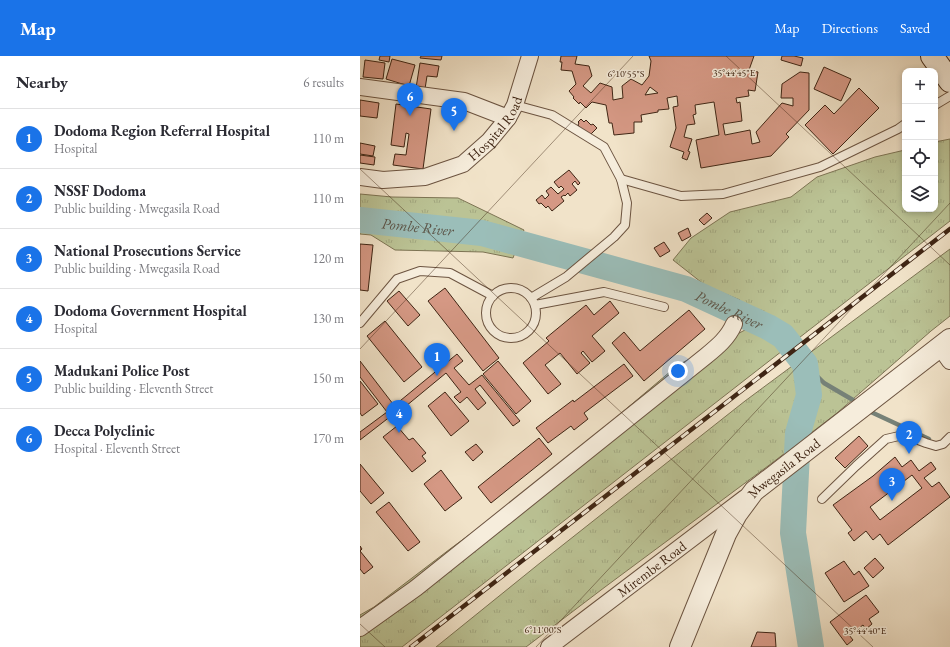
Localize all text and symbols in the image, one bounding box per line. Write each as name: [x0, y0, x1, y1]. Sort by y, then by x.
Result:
text: Map: [20, 16, 56, 41]
text: Map: [774, 19, 800, 37]
text: Directions: [822, 19, 878, 37]
text: Saved: [900, 19, 930, 37]
text: 35°44'45"E: [713, 66, 756, 79]
text: 6°10'55"S: [608, 67, 645, 80]
map controls: [902, 68, 938, 212]
button: +: [902, 68, 938, 104]
text: Nearby: [16, 71, 68, 93]
text: 6 results: [303, 74, 344, 91]
pin: 6: [397, 83, 423, 116]
street label: Hospital Road: [464, 93, 526, 165]
pin: 5: [441, 98, 467, 131]
button: −: [902, 104, 938, 140]
text: Dodoma Region Referral Hospital: [54, 121, 270, 140]
text: 1: [26, 130, 32, 147]
text: 110 m: [313, 130, 344, 147]
text: Hospital: [54, 140, 98, 157]
button: locate: [902, 140, 938, 176]
button: layers: [902, 176, 938, 212]
text: NSSF Dodoma: [54, 181, 146, 200]
text: 2: [26, 190, 32, 207]
text: 110 m: [313, 190, 344, 207]
text: Public building · Mwegasila Road: [54, 200, 220, 217]
water label: Pombe River: [381, 213, 456, 240]
text: National Prosecutions Service: [54, 241, 241, 260]
text: 3: [26, 250, 32, 267]
text: 120 m: [313, 250, 344, 267]
text: Public building · Mwegasila Road: [54, 260, 220, 277]
water label: Pombe River: [693, 285, 767, 333]
text: Dodoma Government Hospital: [54, 301, 247, 320]
text: 4: [26, 310, 32, 327]
text: 130 m: [313, 310, 344, 327]
text: Hospital: [54, 320, 98, 337]
pin: 1: [424, 343, 450, 376]
text: Madukani Police Post: [54, 361, 190, 380]
your location: [668, 361, 688, 381]
text: 5: [26, 370, 32, 387]
text: 150 m: [313, 370, 344, 387]
text: Public building · Eleventh Street: [54, 380, 213, 397]
pin: 4: [386, 400, 412, 433]
text: Decca Polyclinic: [54, 421, 155, 440]
pin: 2: [896, 421, 922, 454]
text: 6: [26, 430, 32, 447]
text: 170 m: [313, 430, 344, 447]
street label: Mwegasila Road: [743, 433, 825, 501]
text: Hospital · Eleventh Street: [54, 440, 180, 457]
pin: 3: [879, 468, 905, 501]
street label: Mirembe Road: [614, 536, 690, 601]
text: 6°11'00"S: [525, 623, 562, 636]
text: 35°44'40"E: [844, 624, 887, 637]

